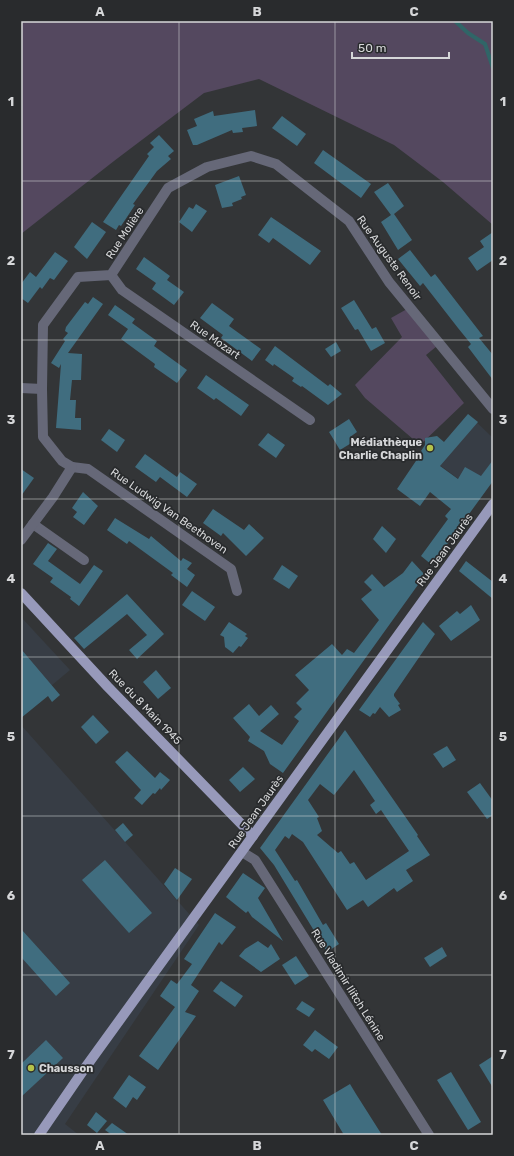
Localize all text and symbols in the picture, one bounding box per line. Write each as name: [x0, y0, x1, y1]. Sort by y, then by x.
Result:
text: A: [95, 4, 105, 19]
text: B: [252, 4, 262, 19]
text: C: [409, 4, 419, 19]
scale bar: [352, 34, 449, 60]
text: 50 m: [358, 41, 386, 55]
text: 1: [8, 94, 14, 109]
text: 1: [500, 94, 506, 109]
street label: Rue Molière: [103, 205, 147, 261]
street label: Rue Auguste Renoir: [354, 213, 425, 303]
text: 2: [7, 253, 15, 268]
text: 2: [499, 253, 507, 268]
street label: Rue Mozart: [188, 318, 243, 362]
text: 3: [7, 412, 16, 427]
text: 3: [499, 412, 508, 427]
place label: Médiathèque Charlie Chaplin: [339, 436, 422, 462]
marker: Médiathèque Charlie Chaplin: [425, 443, 435, 453]
street label: Rue Ludwig Van Beethoven: [108, 466, 230, 556]
street label: Rue Jean Jaurès: [414, 511, 476, 589]
text: 4: [7, 571, 16, 586]
text: 4: [499, 571, 508, 586]
street label: Rue du 8 Main 1945: [106, 667, 185, 748]
text: 5: [7, 729, 15, 744]
text: 5: [499, 729, 507, 744]
street label: Rue Jean Jaurès: [226, 772, 286, 851]
text: 6: [7, 888, 16, 903]
text: 6: [499, 888, 508, 903]
street label: Rue Vladimir Ilitch Lénine: [308, 927, 388, 1043]
text: 7: [7, 1047, 15, 1062]
text: 7: [499, 1047, 507, 1062]
place label: Chausson: [39, 1062, 93, 1075]
marker: Chausson: [26, 1063, 36, 1073]
text: A: [95, 1138, 105, 1153]
text: B: [252, 1138, 262, 1153]
text: C: [409, 1138, 419, 1153]

